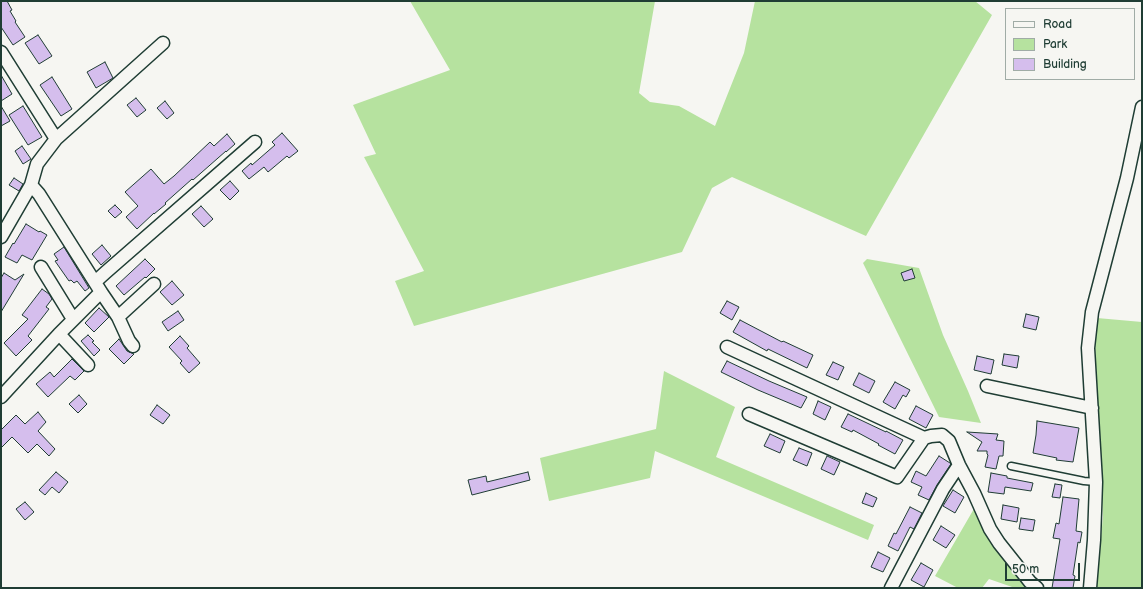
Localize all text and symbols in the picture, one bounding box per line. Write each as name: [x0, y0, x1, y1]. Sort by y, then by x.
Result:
legend: [1005, 8, 1135, 80]
text: Road: [1043, 17, 1072, 32]
text: Park: [1043, 37, 1067, 52]
text: Building: [1043, 57, 1087, 72]
scale bar: [1007, 555, 1082, 581]
text: 50 m: [1012, 562, 1039, 577]

